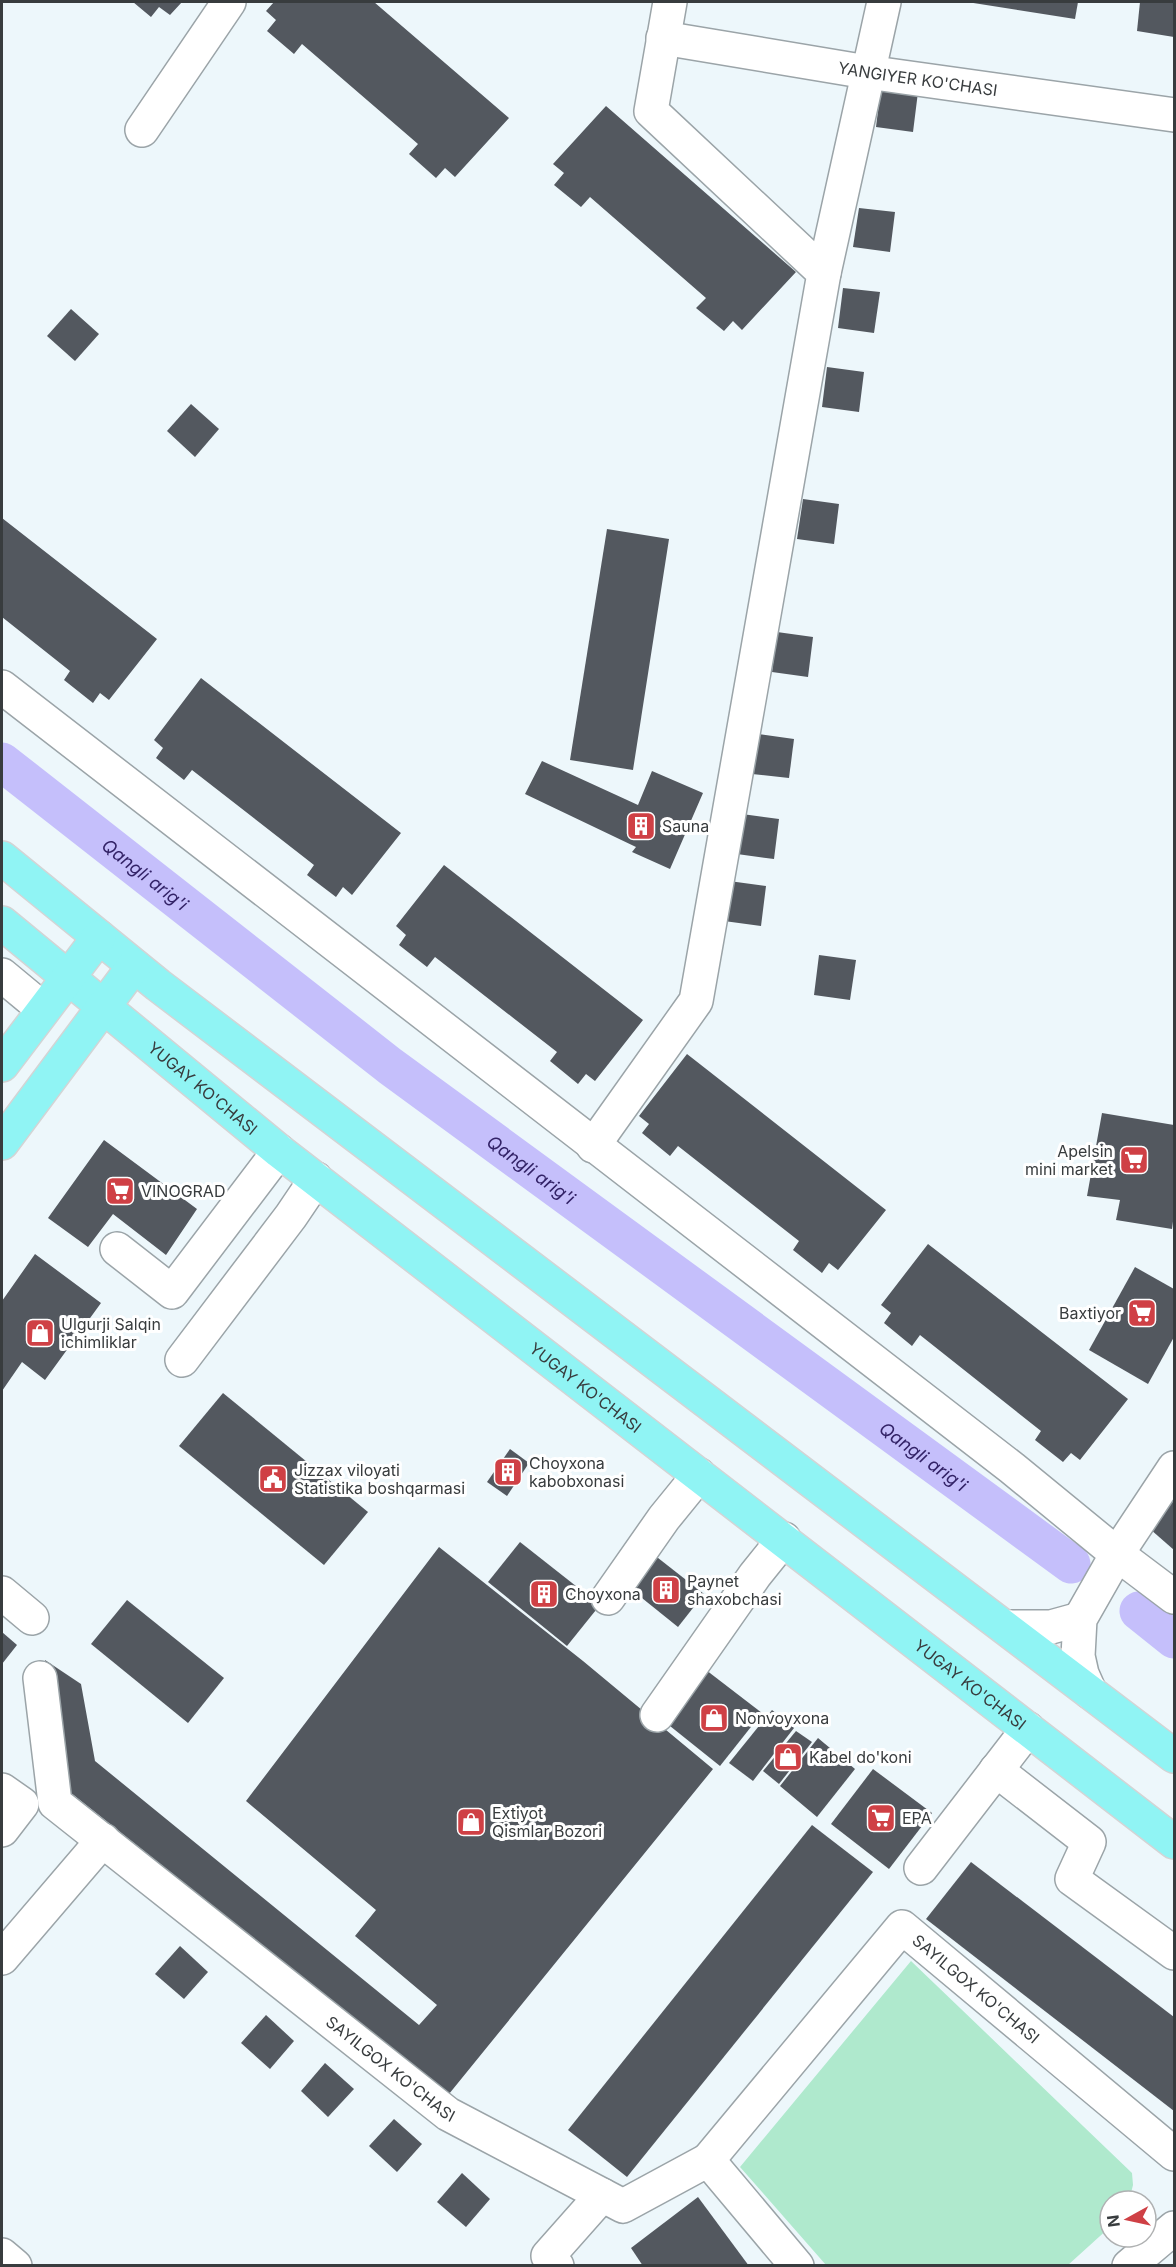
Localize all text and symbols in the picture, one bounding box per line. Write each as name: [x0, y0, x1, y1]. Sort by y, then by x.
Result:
street label: YANGIYER KO'CHASI: [837, 57, 999, 100]
building icon: Sauna: [625, 810, 657, 842]
place label: Sauna: [662, 816, 709, 836]
water label: Qangli arig'i: [98, 834, 193, 915]
street label: YUGAY KO'CHASI: [144, 1037, 262, 1139]
water label: Qangli arig'i: [483, 1130, 580, 1209]
place label: Apelsin mini market: [1025, 1141, 1113, 1179]
supermarket icon: Apelsin mini market: [1118, 1144, 1150, 1176]
supermarket icon: VINOGRAD: [104, 1175, 136, 1207]
place label: VINOGRAD: [141, 1181, 225, 1201]
supermarket icon: Baxtiyor: [1126, 1297, 1158, 1329]
place label: Baxtiyor: [1059, 1303, 1121, 1323]
place label: Ulgurji Salqin ichimliklar: [61, 1314, 161, 1352]
shop icon: Ulgurji Salqin ichimliklar: [24, 1317, 56, 1349]
street label: YUGAY KO'CHASI: [526, 1338, 645, 1437]
water label: Qangli arig'i: [876, 1417, 972, 1496]
place label: Choyxona kabobxonasi: [529, 1453, 624, 1491]
building icon: Choyxona kabobxonasi: [492, 1456, 524, 1488]
place label: Jizzax viloyati Statistika boshqarmasi: [294, 1460, 465, 1498]
public building icon: Jizzax viloyati Statistika boshqarmasi: [257, 1463, 289, 1495]
place label: Paynet shaxobchasi: [687, 1571, 782, 1609]
building icon: Paynet shaxobchasi: [650, 1574, 682, 1606]
building icon: Choyxona: [528, 1578, 560, 1610]
place label: Choyxona: [565, 1584, 641, 1604]
street label: YUGAY KO'CHASI: [910, 1635, 1030, 1734]
shop icon: Nonvoyxona: [698, 1702, 730, 1734]
place label: Nonvoyxona: [735, 1708, 829, 1728]
shop icon: Kabel do'koni: [772, 1741, 804, 1773]
place label: Kabel do'koni: [809, 1747, 912, 1767]
supermarket icon: EPA: [865, 1802, 897, 1834]
place label: Extiyot Qismlar Bozori: [492, 1803, 602, 1841]
shop icon: Extiyot Qismlar Bozori: [455, 1806, 487, 1838]
place label: EPA: [902, 1808, 932, 1828]
street label: SAYILGOX KO'CHASI: [908, 1930, 1044, 2047]
street label: SAYILGOX KO'CHASI: [322, 2011, 459, 2126]
north arrow: [1098, 2189, 1158, 2249]
text: N: [1102, 2214, 1124, 2229]

